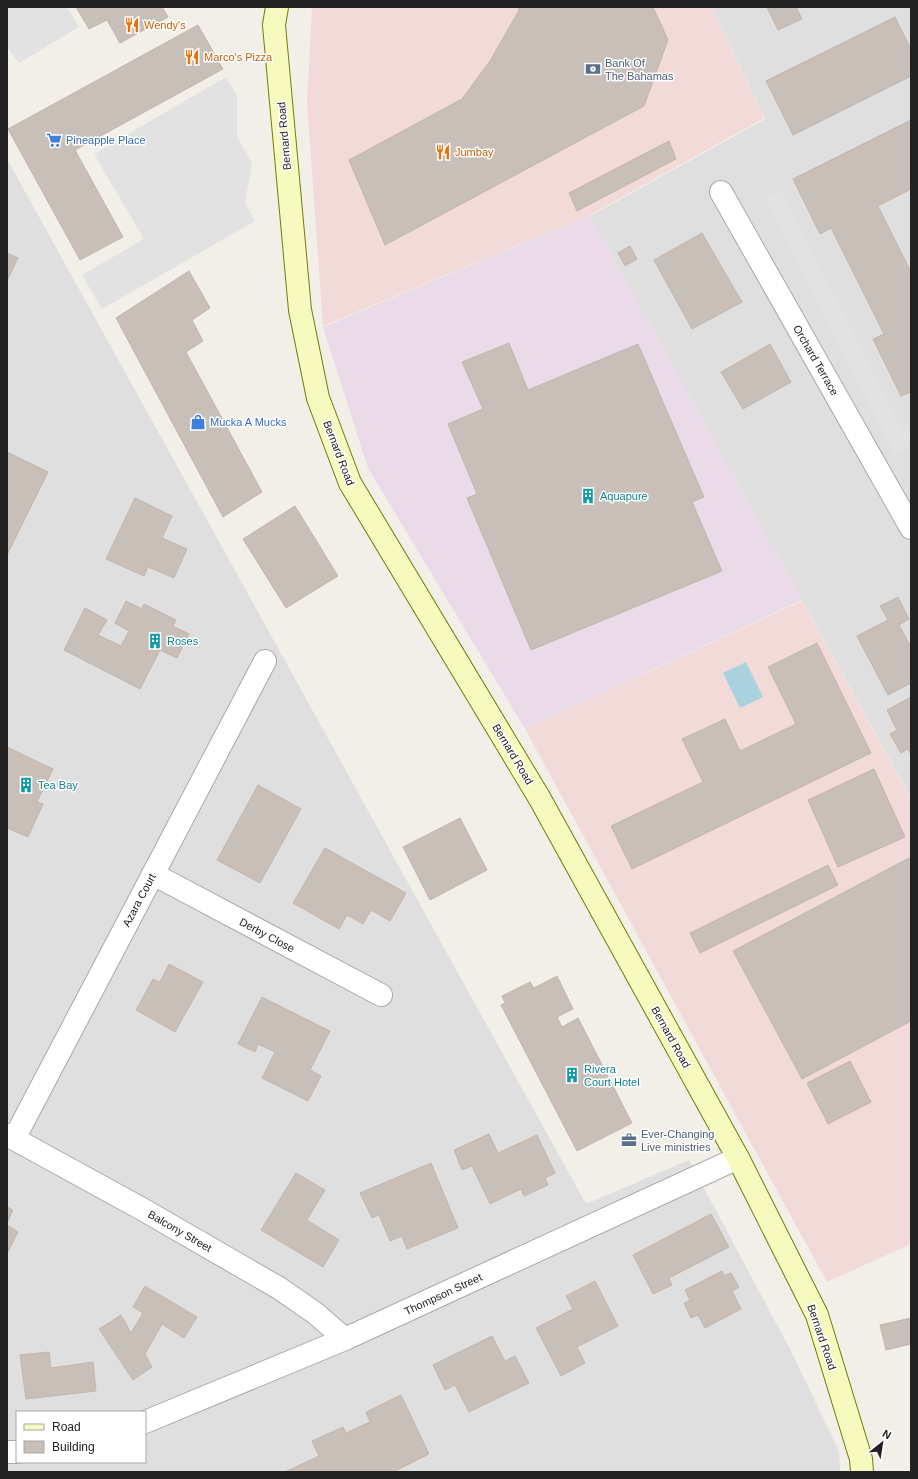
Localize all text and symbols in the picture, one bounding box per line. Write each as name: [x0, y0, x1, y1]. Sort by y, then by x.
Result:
restaurant icon: Wendy's: [123, 16, 141, 34]
place label: Wendy's: [144, 19, 186, 31]
restaurant icon: Marco's Pizza: [183, 48, 201, 66]
place label: Marco's Pizza: [204, 51, 273, 63]
place label: Bank Of The Bahamas: [605, 57, 674, 82]
bank icon: Bank Of The Bahamas: [584, 60, 602, 78]
street label: Bernard Road: [275, 101, 293, 171]
supermarket icon: Pineapple Place: [45, 131, 63, 149]
place label: Pineapple Place: [66, 134, 146, 146]
restaurant icon: Jumbay: [434, 143, 452, 161]
place label: Jumbay: [455, 146, 494, 158]
street label: Orchard Terrace: [791, 323, 841, 397]
shop icon: Mucka A Mucks: [189, 413, 207, 431]
place label: Mucka A Mucks: [210, 416, 287, 428]
street label: Bernard Road: [321, 419, 357, 487]
building icon: Aquapure: [579, 487, 597, 505]
place label: Aquapure: [600, 490, 648, 502]
building icon: Roses: [146, 632, 164, 650]
place label: Roses: [167, 635, 199, 647]
street label: Bernard Road: [490, 722, 536, 786]
building icon: Tea Bay: [17, 776, 35, 794]
place label: Tea Bay: [38, 779, 78, 791]
street label: Azara Court: [120, 871, 158, 929]
street label: Derby Close: [237, 915, 297, 955]
street label: Bernard Road: [649, 1004, 693, 1070]
place label: Rivera Court Hotel: [584, 1063, 640, 1088]
building icon: Rivera Court Hotel: [563, 1066, 581, 1084]
place label: Ever-Changing Live ministries: [641, 1128, 714, 1153]
office icon: Ever-Changing Live ministries: [620, 1131, 638, 1149]
street label: Balcony Street: [146, 1208, 214, 1254]
street label: Thompson Street: [402, 1271, 484, 1317]
street label: Bernard Road: [805, 1303, 839, 1371]
legend: [16, 1411, 146, 1463]
text: Road: [52, 1420, 81, 1434]
north arrow: [862, 1423, 902, 1463]
text: N: [881, 1427, 893, 1442]
text: Building: [52, 1440, 95, 1454]

